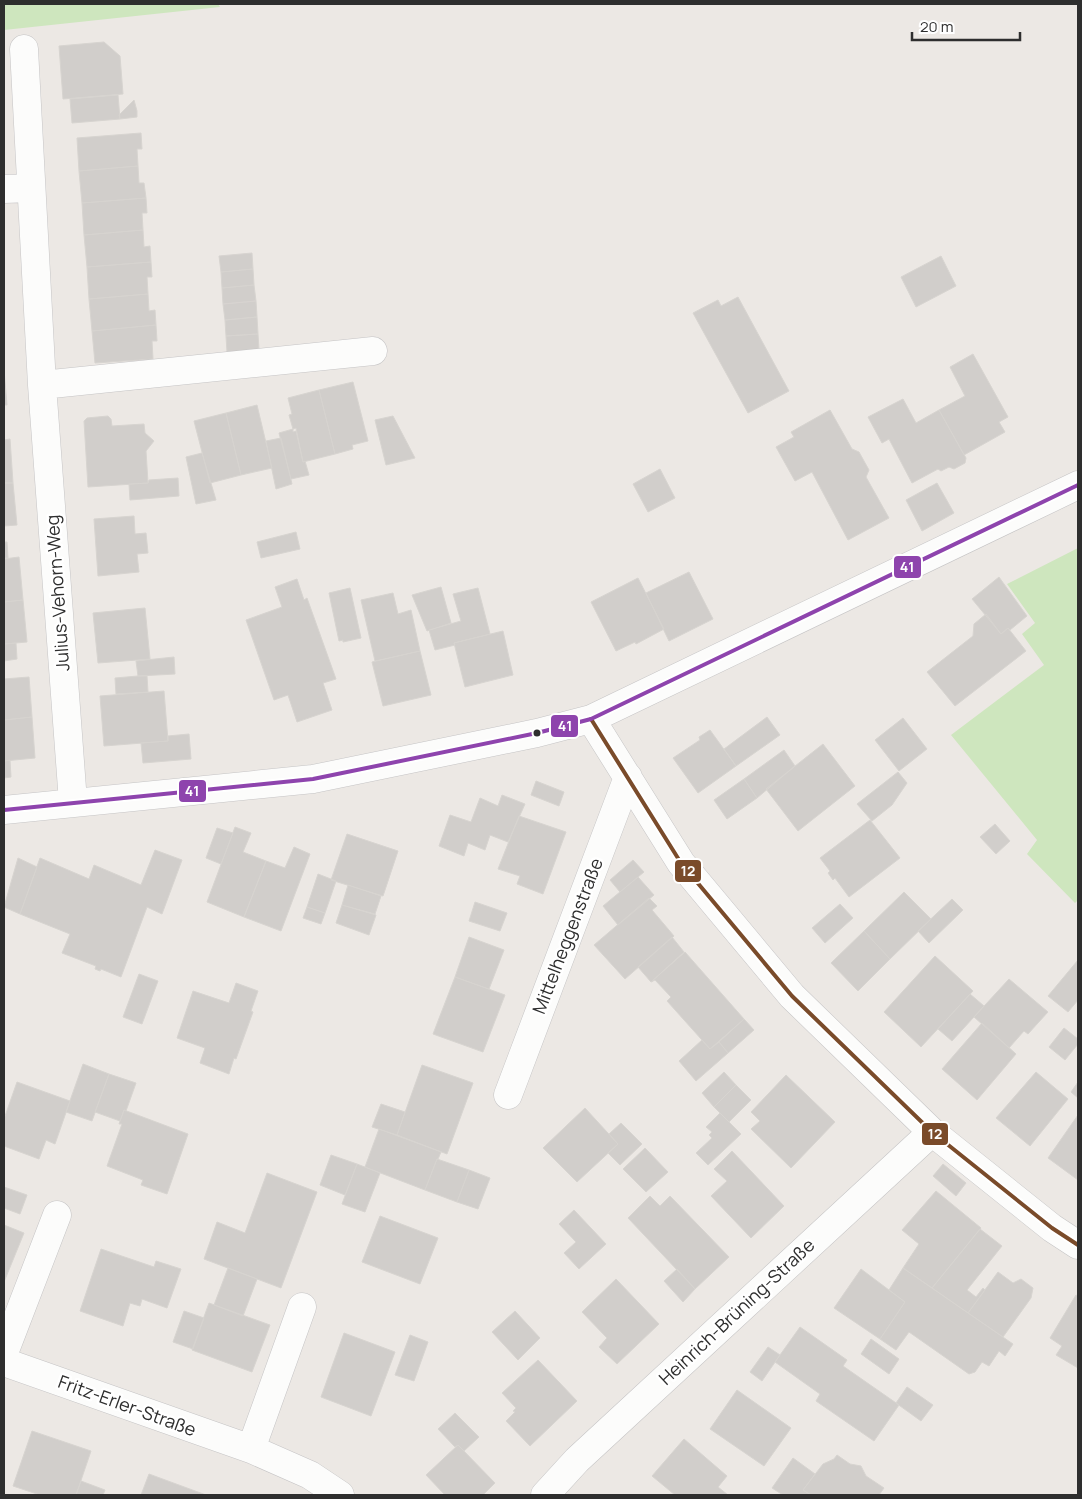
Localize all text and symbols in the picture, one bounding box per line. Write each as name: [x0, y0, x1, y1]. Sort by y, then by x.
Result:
scale bar: [912, 10, 1020, 42]
text: 20 m: [920, 16, 953, 37]
street label: Julius-Vehorn-Weg: [40, 514, 74, 672]
line badge: 41: [893, 555, 922, 579]
text: 41: [900, 557, 914, 576]
line badge: 41: [550, 714, 579, 738]
text: 41: [558, 716, 572, 735]
unlabelled marker: [532, 728, 542, 738]
line badge: 41: [178, 779, 207, 803]
text: 41: [185, 781, 199, 800]
street label: Mittelheggenstraße: [526, 854, 608, 1017]
line badge: 12: [674, 859, 702, 883]
text: 12: [681, 861, 695, 880]
line badge: 12: [921, 1122, 949, 1146]
text: 12: [928, 1124, 942, 1143]
street label: Heinrich-Brüning-Straße: [653, 1233, 819, 1390]
street label: Fritz-Erler-Straße: [55, 1369, 200, 1441]

